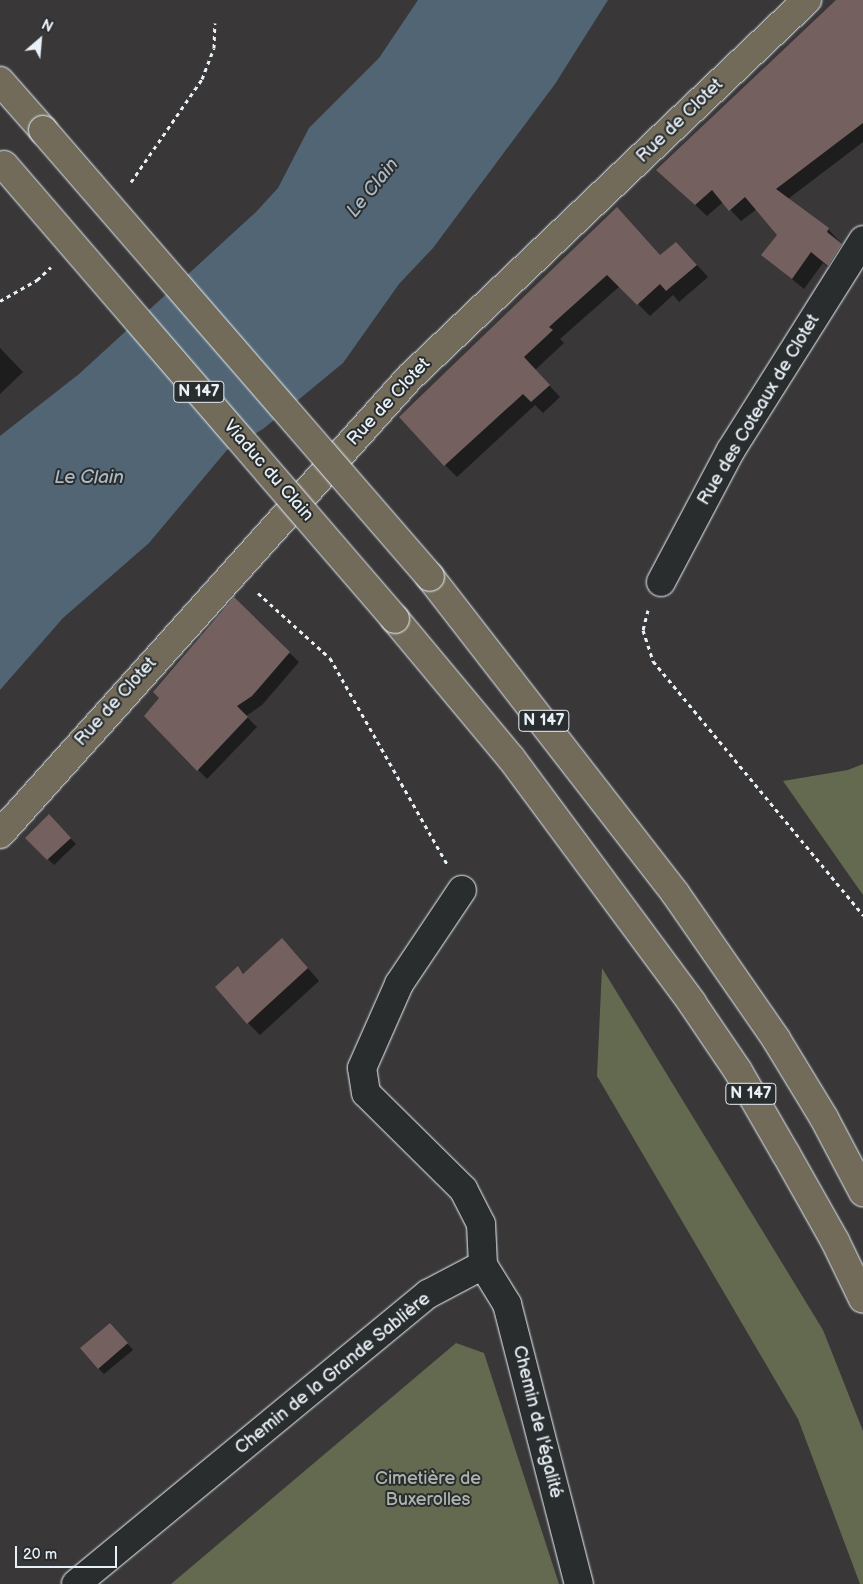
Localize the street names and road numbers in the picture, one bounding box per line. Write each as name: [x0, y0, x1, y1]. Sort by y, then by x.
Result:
street label: Rue de Clotet: [632, 74, 728, 168]
street label: Rue des Coteaux de Clotet: [693, 311, 825, 509]
street label: Rue de Clotet: [343, 354, 435, 450]
road number: N 147: [173, 378, 225, 406]
street label: Viaduc du Clain: [218, 416, 318, 526]
street label: Rue de Clotet: [70, 653, 162, 751]
road number: N 147: [518, 708, 570, 734]
road number: N 147: [725, 1080, 777, 1108]
street label: Chemin de la Grande Sablière: [231, 1288, 435, 1460]
street label: Chemin de l'égalité: [508, 1343, 566, 1501]

